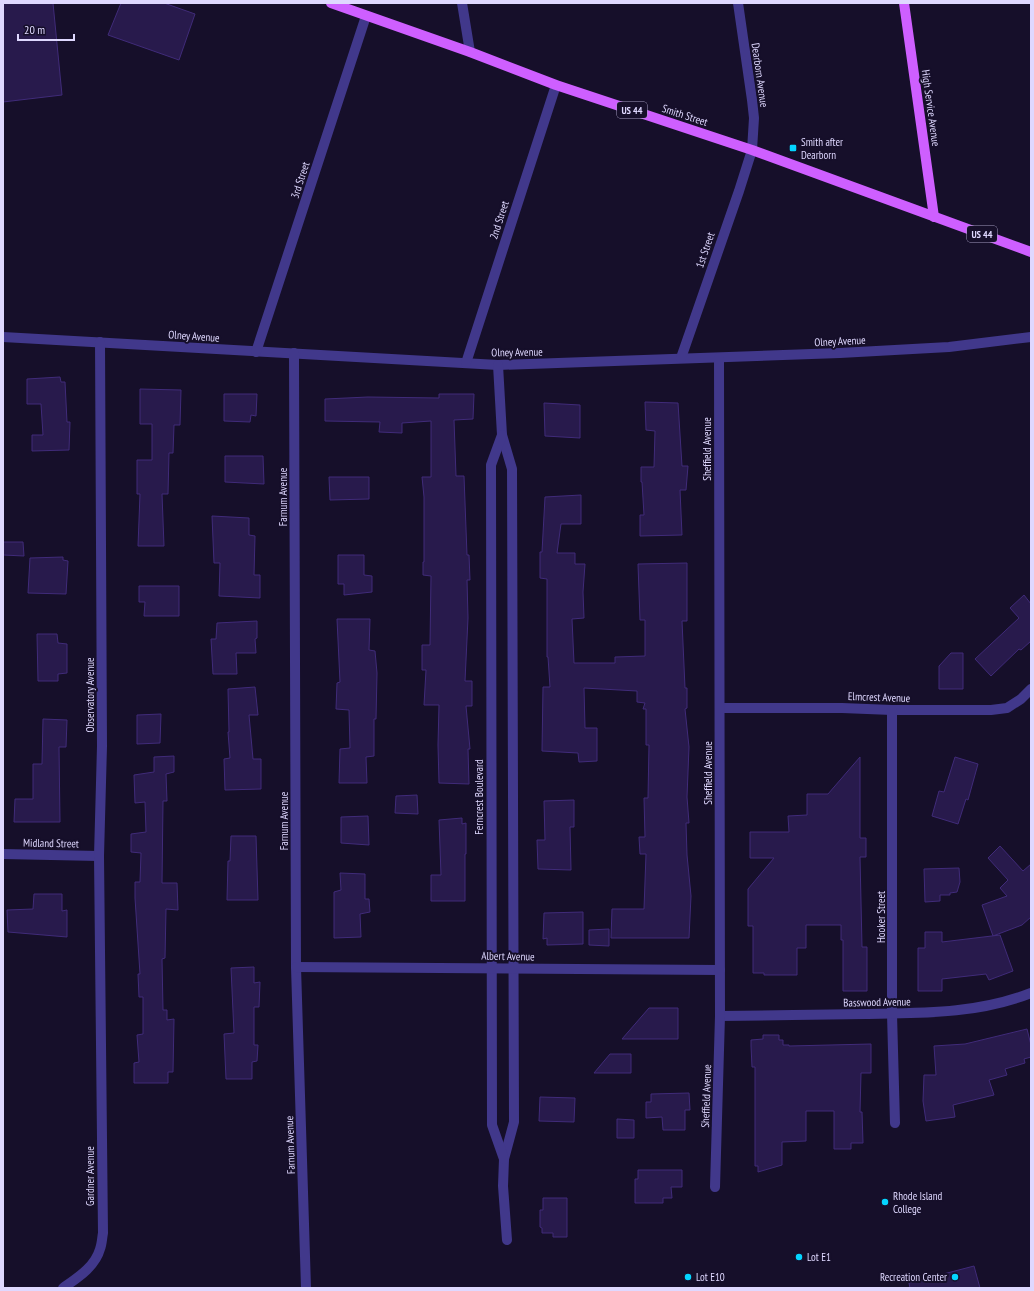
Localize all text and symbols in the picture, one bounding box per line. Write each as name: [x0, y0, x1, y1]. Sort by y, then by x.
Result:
scale bar: [18, 16, 74, 42]
text: 20 m: [24, 22, 45, 37]
street label: Dearborn Avenue: [749, 42, 772, 109]
street label: High Service Avenue: [919, 69, 943, 148]
street label: Smith Street: [660, 101, 710, 129]
road number: US 44: [617, 102, 647, 118]
place label: Smith after Dearborn: [801, 135, 843, 162]
marker: Smith after Dearborn: [788, 143, 798, 153]
street label: 3rd Street: [287, 160, 313, 200]
street label: 2nd Street: [486, 199, 512, 241]
road number: US 44: [967, 226, 997, 242]
street label: 1st Street: [692, 230, 718, 270]
street label: Olney Avenue: [168, 327, 221, 345]
street label: Olney Avenue: [814, 333, 867, 349]
street label: Olney Avenue: [491, 345, 543, 359]
street label: Sheffield Avenue: [700, 417, 714, 481]
street label: Farnum Avenue: [276, 467, 290, 526]
street label: Observatory Avenue: [83, 657, 97, 733]
street label: Elmcrest Avenue: [848, 689, 911, 705]
street label: Sheffield Avenue: [701, 741, 715, 805]
street label: Ferncrest Boulevard: [472, 759, 486, 835]
street label: Farnum Avenue: [277, 791, 291, 850]
street label: Midland Street: [23, 836, 79, 850]
street label: Hooker Street: [874, 891, 888, 943]
street label: Albert Avenue: [481, 949, 535, 963]
street label: Basswood Avenue: [843, 994, 911, 1010]
street label: Sheffield Avenue: [698, 1064, 714, 1128]
street label: Farnum Avenue: [282, 1115, 298, 1175]
street label: Gardner Avenue: [83, 1146, 97, 1206]
place label: Rhode Island College: [893, 1189, 943, 1216]
marker: Rhode Island College: [880, 1197, 890, 1207]
place label: Lot E1: [807, 1250, 831, 1264]
marker: Lot E1: [794, 1252, 804, 1262]
place label: Lot E10: [696, 1270, 725, 1284]
place label: Recreation Center: [880, 1270, 947, 1284]
marker: Lot E10: [683, 1272, 693, 1282]
marker: Recreation Center: [950, 1272, 960, 1282]

